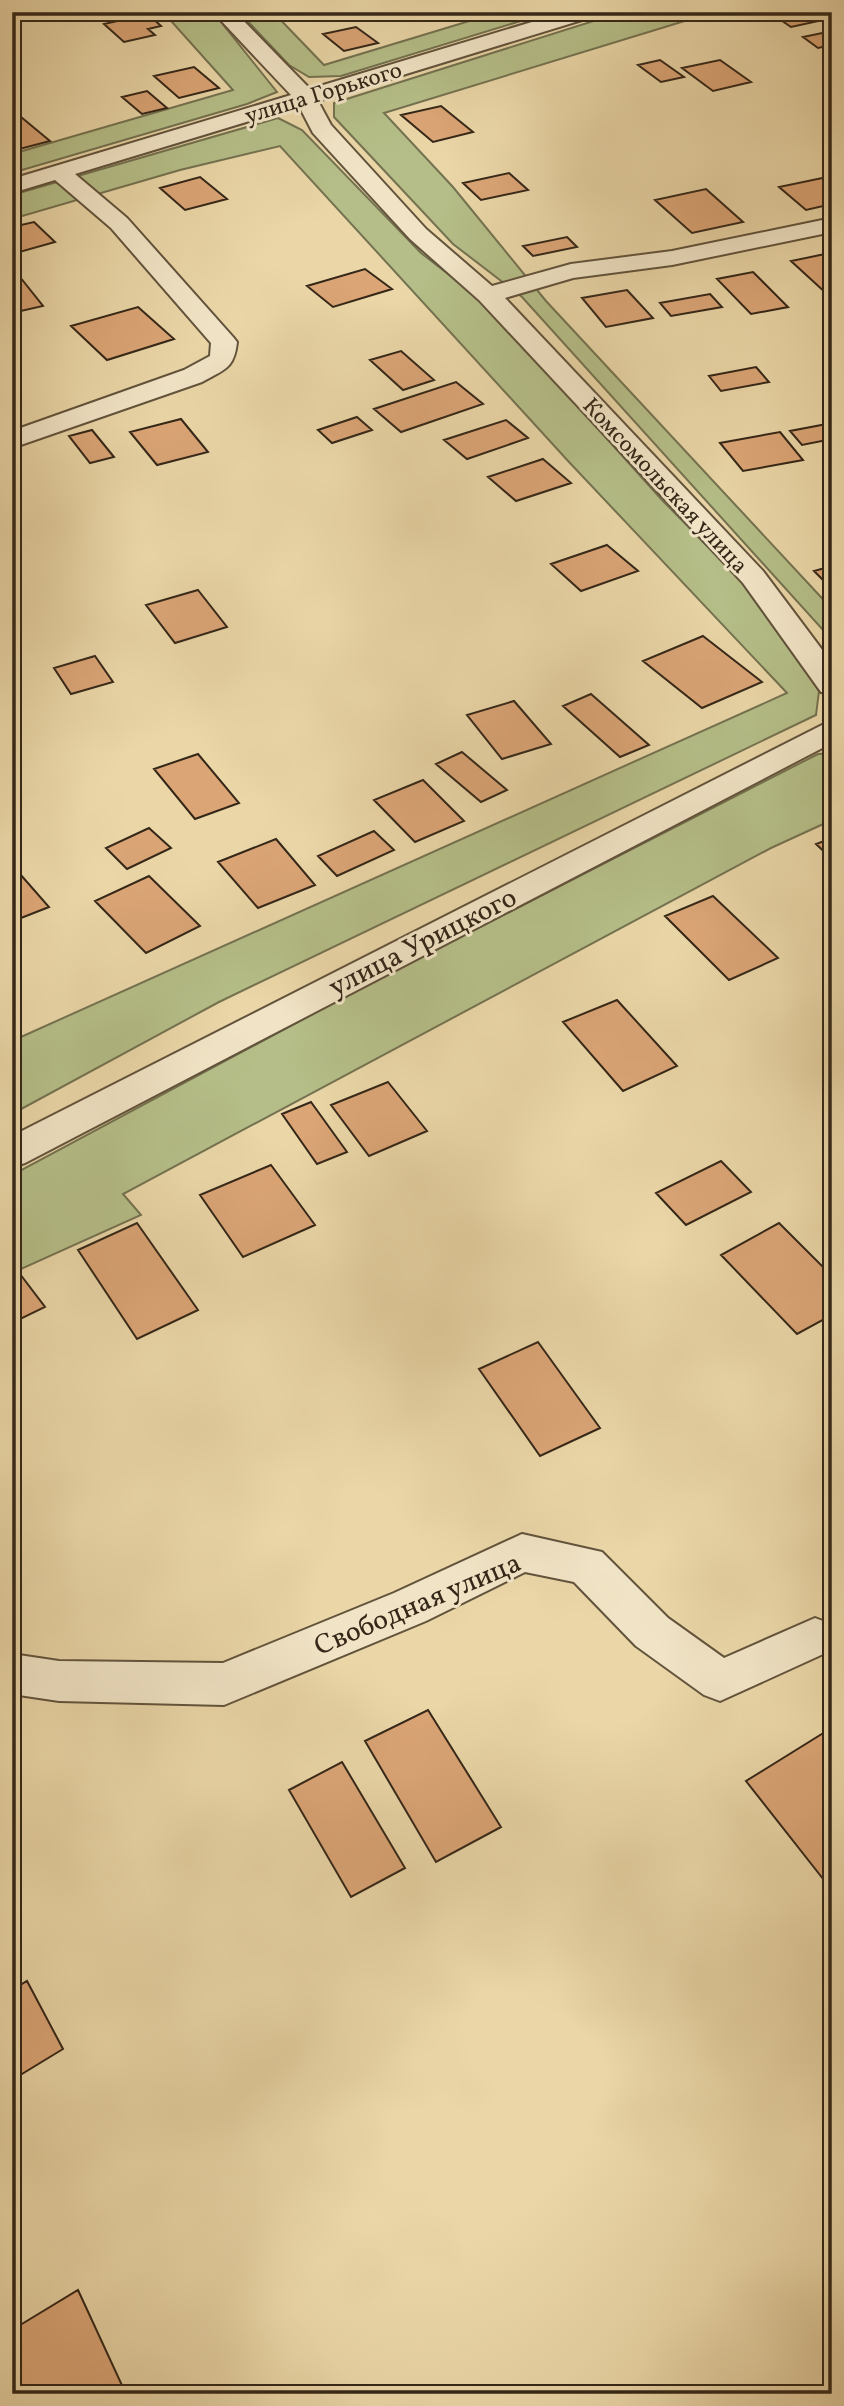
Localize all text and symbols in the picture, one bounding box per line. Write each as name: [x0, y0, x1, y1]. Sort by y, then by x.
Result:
street label: улица Горького: [241, 55, 406, 133]
street label: Комсомольская улица: [574, 391, 755, 581]
street label: улица Урицкого: [322, 879, 524, 1007]
street label: Свободная улица: [309, 1544, 527, 1666]

